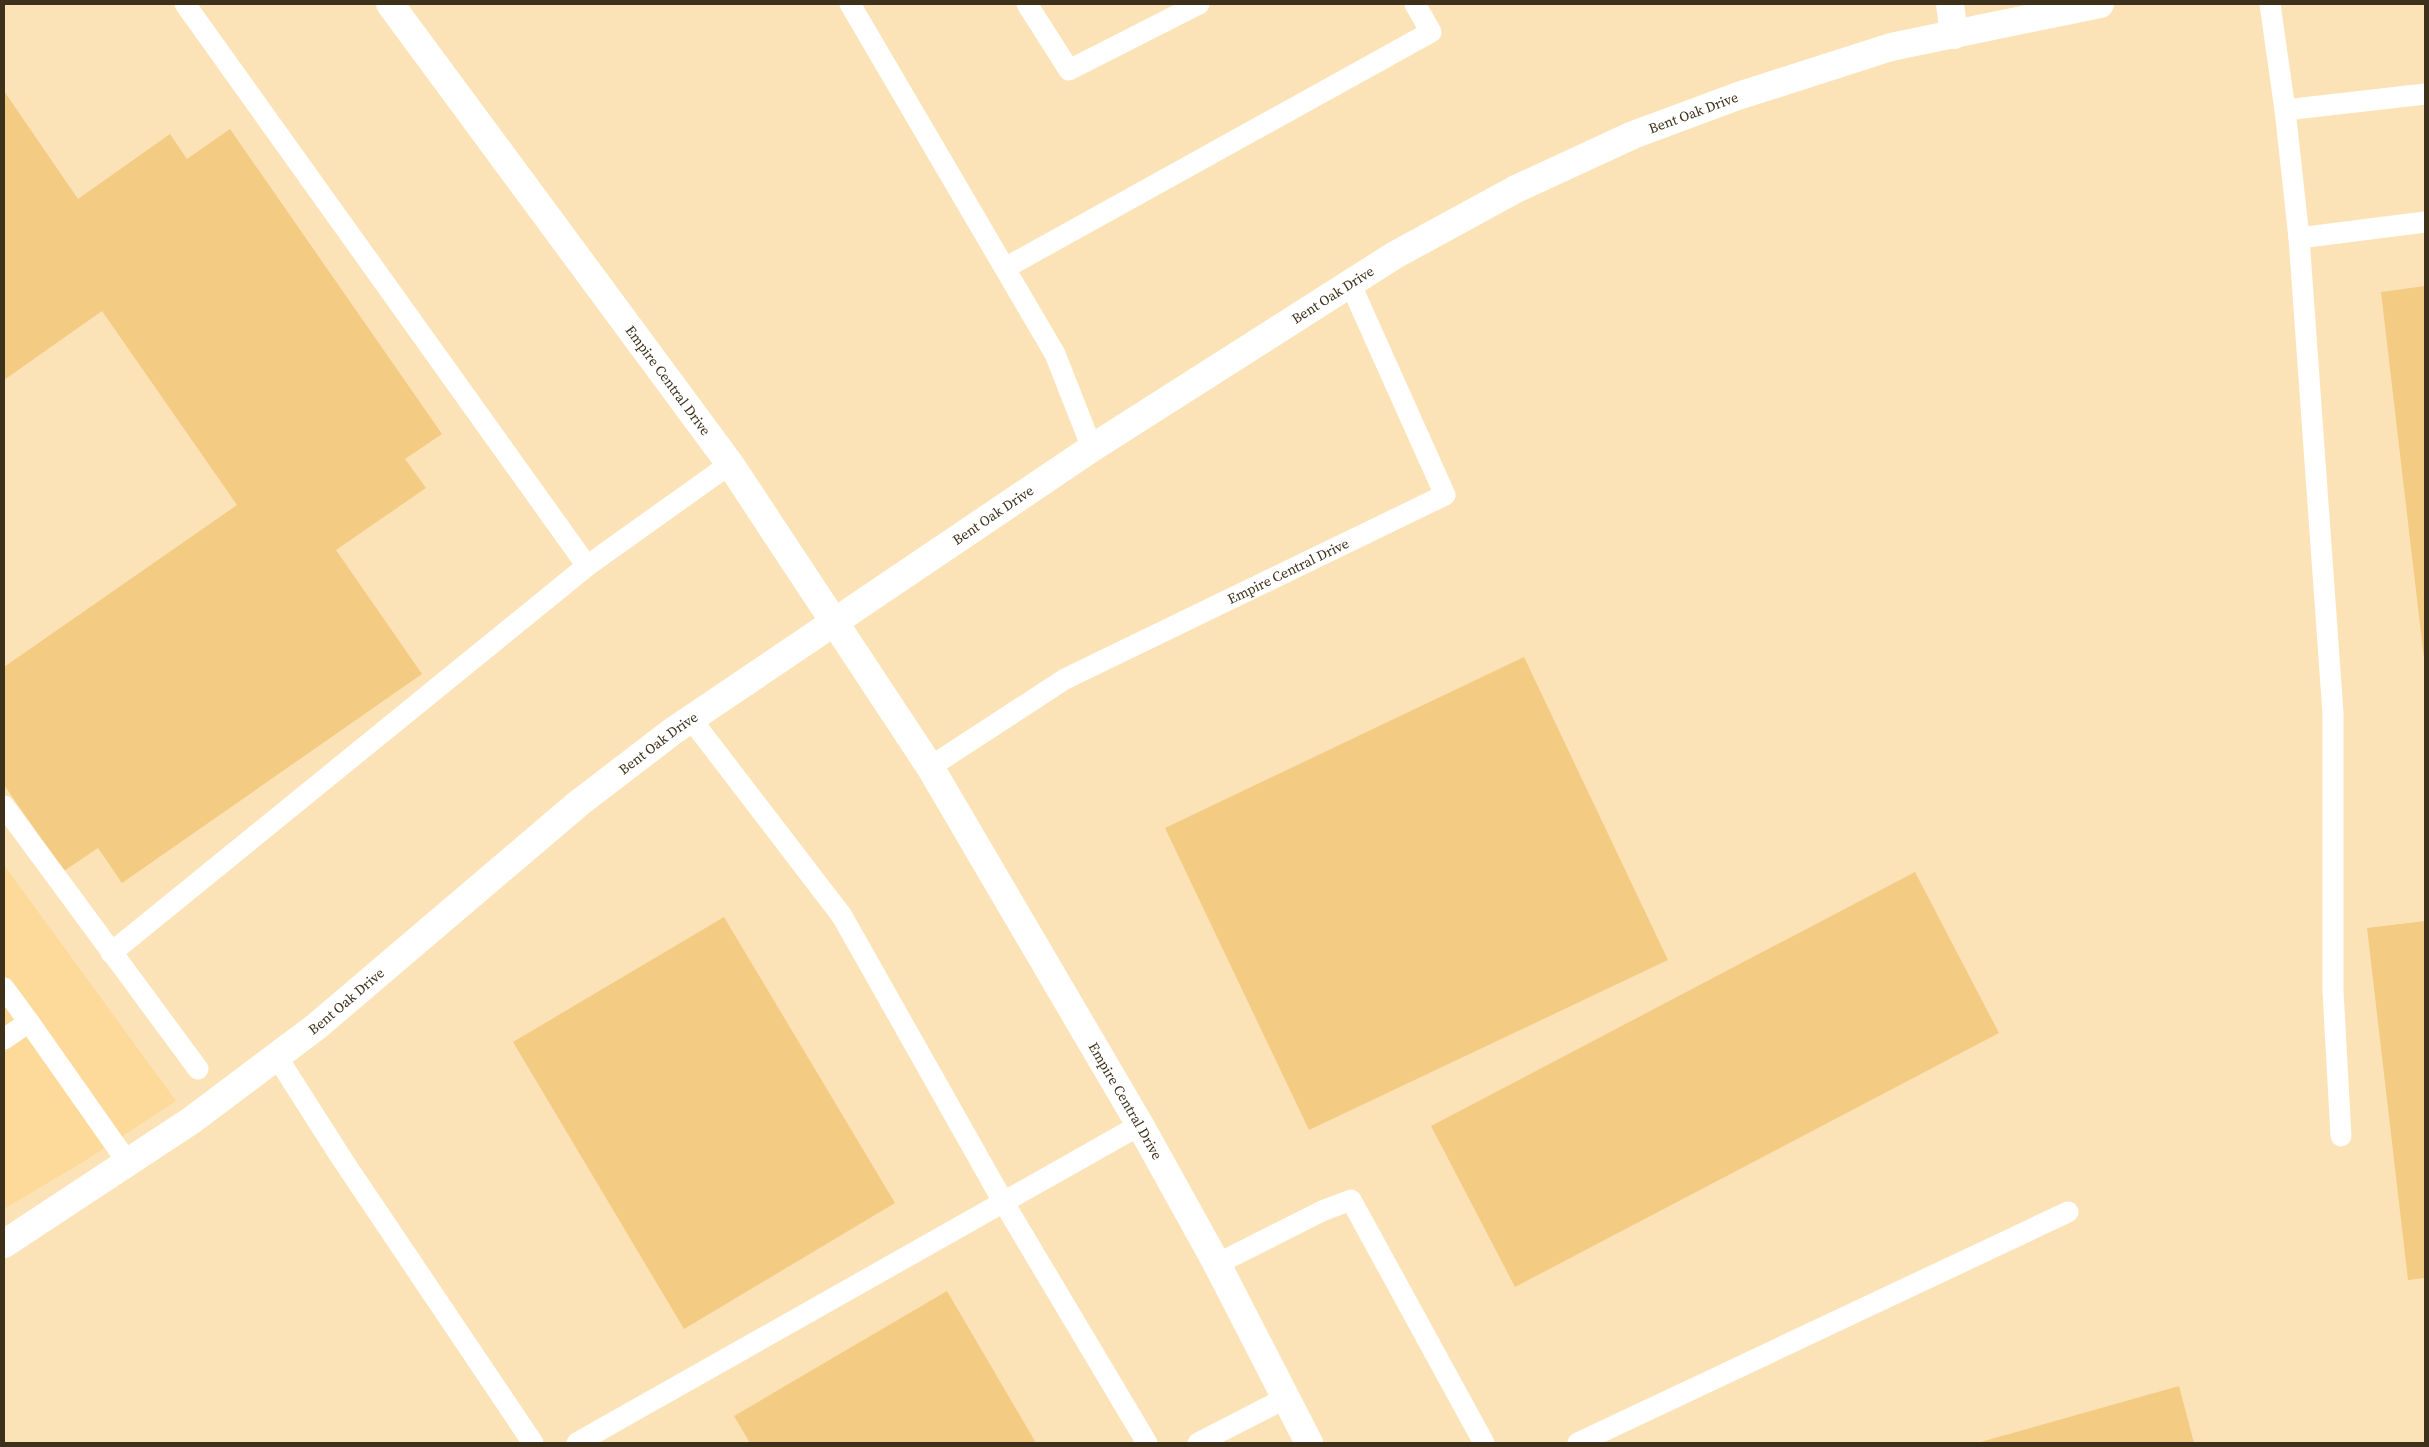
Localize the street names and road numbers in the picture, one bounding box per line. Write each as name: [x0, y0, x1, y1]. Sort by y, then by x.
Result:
street label: Bent Oak Drive: [1646, 87, 1741, 138]
street label: Bent Oak Drive: [1288, 261, 1378, 328]
street label: Empire Central Drive: [621, 321, 716, 440]
street label: Bent Oak Drive: [948, 480, 1037, 550]
street label: Empire Central Drive: [1224, 533, 1352, 609]
street label: Bent Oak Drive: [614, 707, 702, 779]
street label: Bent Oak Drive: [304, 963, 388, 1039]
street label: Empire Central Drive: [1084, 1039, 1167, 1163]

